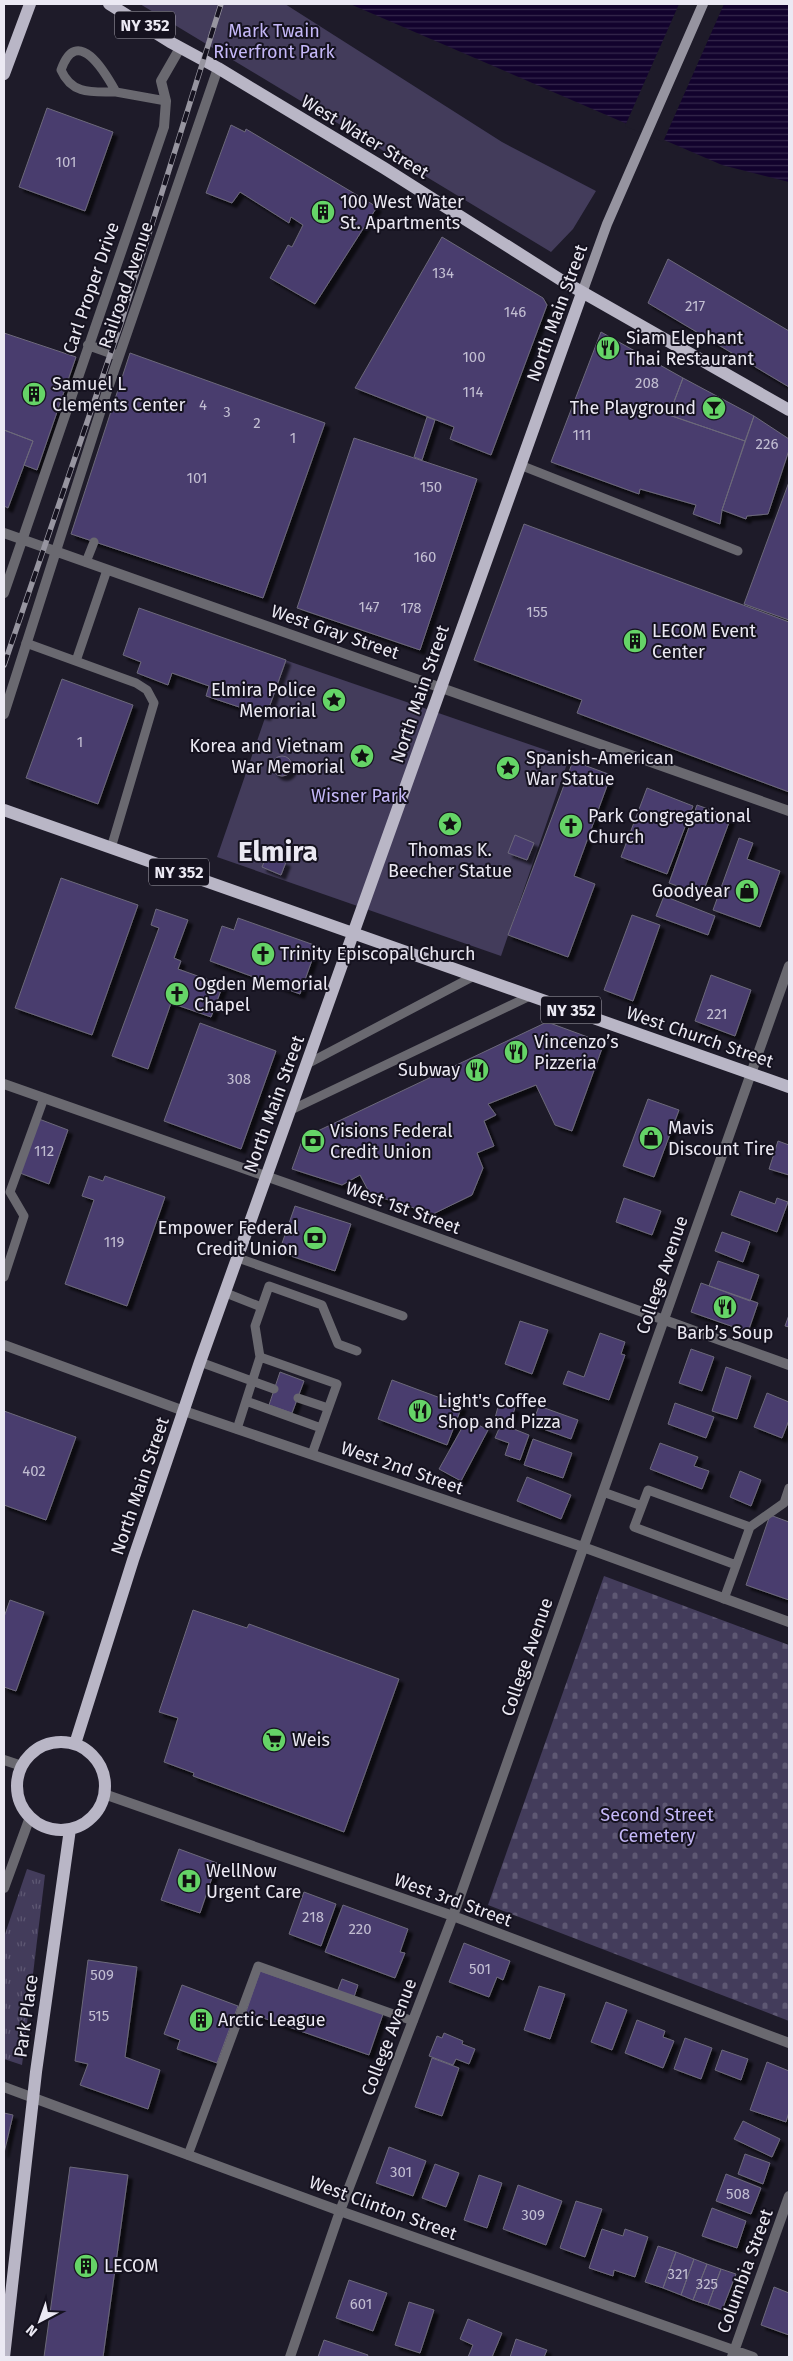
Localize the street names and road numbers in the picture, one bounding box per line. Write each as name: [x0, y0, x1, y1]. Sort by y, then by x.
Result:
road number: NY 352: [115, 12, 175, 38]
street label: West Water Street: [297, 90, 433, 184]
street label: Carl Proper Drive: [58, 219, 124, 357]
street label: Railroad Avenue: [94, 219, 158, 351]
street label: North Main Street: [522, 241, 592, 385]
street label: West Gray Street: [268, 600, 402, 664]
street label: North Main Street: [386, 622, 454, 766]
road number: NY 352: [149, 859, 209, 886]
road number: NY 352: [541, 996, 601, 1024]
street label: West Church Street: [623, 1001, 777, 1073]
street label: North Main Street: [239, 1032, 309, 1176]
street label: West 1st Street: [343, 1177, 464, 1239]
street label: College Avenue: [631, 1213, 693, 1337]
street label: North Main Street: [106, 1414, 174, 1558]
street label: West 2nd Street: [338, 1437, 467, 1499]
street label: College Avenue: [496, 1595, 558, 1719]
street label: West 3rd Street: [391, 1868, 515, 1932]
street label: Park Place: [9, 1973, 43, 2059]
street label: College Avenue: [357, 1975, 421, 2099]
street label: West Clinton Street: [306, 2171, 460, 2245]
street label: Columbia Street: [712, 2205, 778, 2336]

